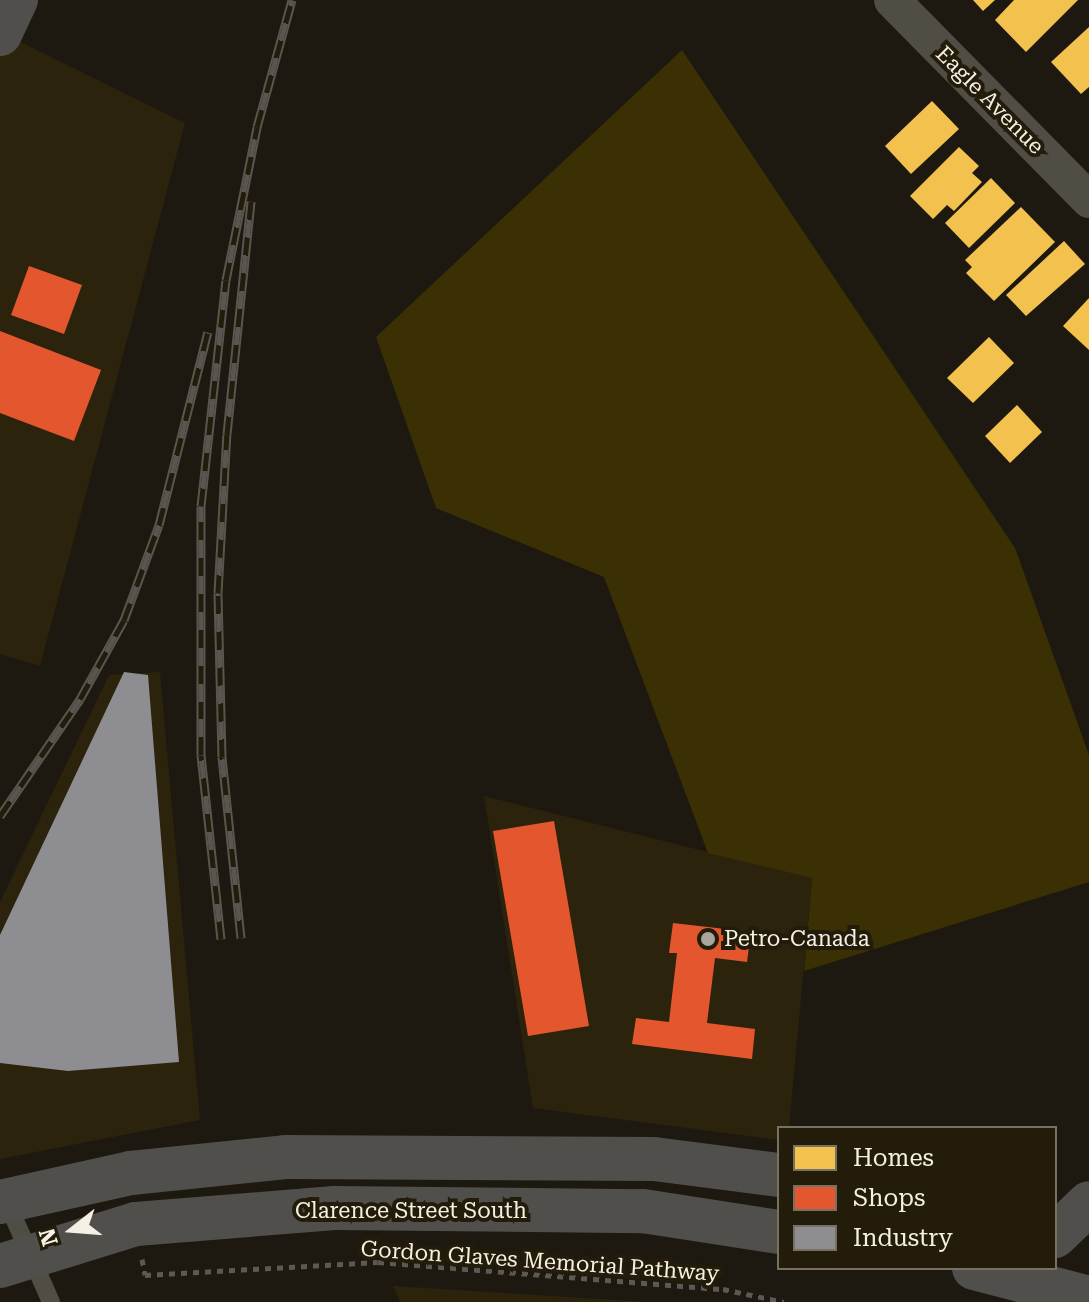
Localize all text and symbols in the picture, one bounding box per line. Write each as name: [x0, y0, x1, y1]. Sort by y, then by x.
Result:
street label: Eagle Avenue: [930, 40, 1050, 160]
place label: Petro-Canada: [724, 926, 870, 952]
marker: Petro-Canada: [699, 930, 717, 948]
legend: [777, 1126, 1057, 1270]
text: Homes: [853, 1144, 934, 1172]
text: Shops: [853, 1184, 925, 1212]
north arrow: [32, 1190, 112, 1270]
street label: Clarence Street South: [295, 1198, 527, 1224]
text: Industry: [853, 1224, 953, 1252]
text: N: [34, 1225, 63, 1249]
street label: Gordon Glaves Memorial Pathway: [360, 1235, 720, 1287]

